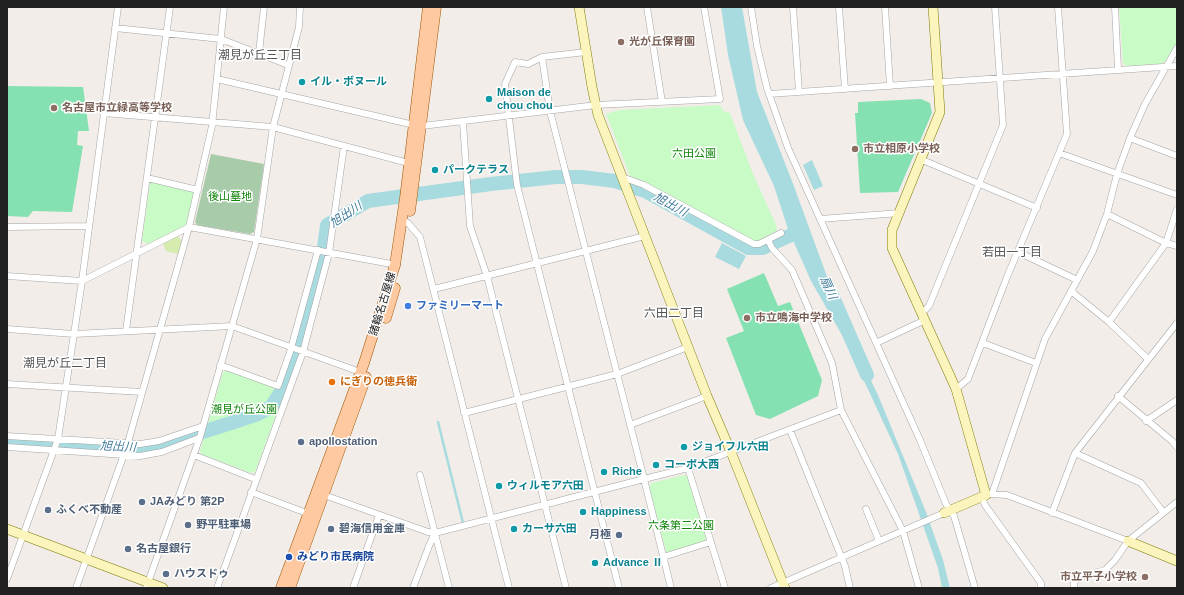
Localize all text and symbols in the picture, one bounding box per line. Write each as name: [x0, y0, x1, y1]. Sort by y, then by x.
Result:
place label: 光が丘保育園: [629, 35, 695, 49]
marker: 光が丘保育園: [616, 37, 626, 47]
district label: 潮見が丘三丁目: [218, 49, 302, 63]
place label: イル・ボヌール: [310, 75, 387, 89]
marker: イル・ボヌール: [297, 77, 307, 87]
place label: Maison de chou chou: [497, 86, 553, 112]
marker: Maison de chou chou: [484, 94, 494, 104]
place label: 名古屋市立緑高等学校: [62, 101, 172, 115]
marker: 名古屋市立緑高等学校: [49, 103, 59, 113]
place label: 市立相原小学校: [863, 142, 940, 156]
marker: 市立相原小学校: [850, 144, 860, 154]
park label: 六田公園: [672, 147, 716, 161]
place label: パークテラス: [443, 163, 509, 177]
marker: パークテラス: [430, 165, 440, 175]
park label: 後山墓地: [208, 190, 252, 204]
water label: 旭出川: [651, 190, 689, 220]
water label: 旭出川: [327, 199, 365, 231]
district label: 若田一丁目: [982, 246, 1042, 260]
street label: 諸輪名古屋線: [367, 271, 399, 337]
water label: 扇川: [817, 274, 839, 302]
place label: ファミリーマート: [416, 299, 504, 313]
marker: ファミリーマート: [403, 301, 413, 311]
district label: 六田二丁目: [644, 307, 704, 321]
place label: 市立鳴海中学校: [755, 311, 832, 325]
marker: 市立鳴海中学校: [742, 313, 752, 323]
district label: 潮見が丘二丁目: [23, 357, 107, 371]
place label: にぎりの徳兵衛: [340, 375, 417, 389]
marker: にぎりの徳兵衛: [327, 377, 337, 387]
park label: 潮見が丘公園: [211, 403, 277, 417]
place label: apollostation: [309, 435, 377, 449]
marker: apollostation: [296, 437, 306, 447]
water label: 旭出川: [100, 439, 136, 455]
place label: ジョイフル六田: [692, 440, 769, 454]
marker: ジョイフル六田: [679, 442, 689, 452]
place label: コーポ大西: [664, 458, 719, 472]
marker: コーポ大西: [651, 460, 661, 470]
place label: Riche: [612, 465, 642, 479]
marker: Riche: [599, 467, 609, 477]
place label: ウィルモア六田: [507, 479, 584, 493]
marker: ウィルモア六田: [494, 481, 504, 491]
place label: JAみどり 第2P: [150, 495, 225, 509]
marker: JAみどり 第2P: [137, 497, 147, 507]
place label: ふくべ不動産: [56, 503, 122, 517]
marker: ふくべ不動産: [43, 505, 53, 515]
place label: Happiness: [591, 505, 647, 519]
marker: Happiness: [578, 507, 588, 517]
place label: 野平駐車場: [196, 518, 251, 532]
park label: 六条第二公園: [648, 519, 714, 533]
marker: 野平駐車場: [183, 520, 193, 530]
place label: 碧海信用金庫: [339, 522, 405, 536]
place label: カーサ六田: [522, 522, 577, 536]
marker: 碧海信用金庫: [326, 524, 336, 534]
marker: カーサ六田: [509, 524, 519, 534]
place label: 月極: [589, 528, 611, 542]
marker: 月極: [614, 530, 624, 540]
place label: 名古屋銀行: [136, 542, 191, 556]
marker: 名古屋銀行: [123, 544, 133, 554]
place label: みどり市民病院: [297, 550, 374, 564]
marker: みどり市民病院: [284, 552, 294, 562]
place label: Advance Ⅱ: [603, 556, 663, 570]
marker: Advance Ⅱ: [590, 558, 600, 568]
place label: ハウスドゥ: [174, 567, 229, 581]
marker: ハウスドゥ: [161, 569, 171, 579]
place label: 市立平子小学校: [1060, 570, 1137, 584]
marker: 市立平子小学校: [1140, 572, 1150, 582]

